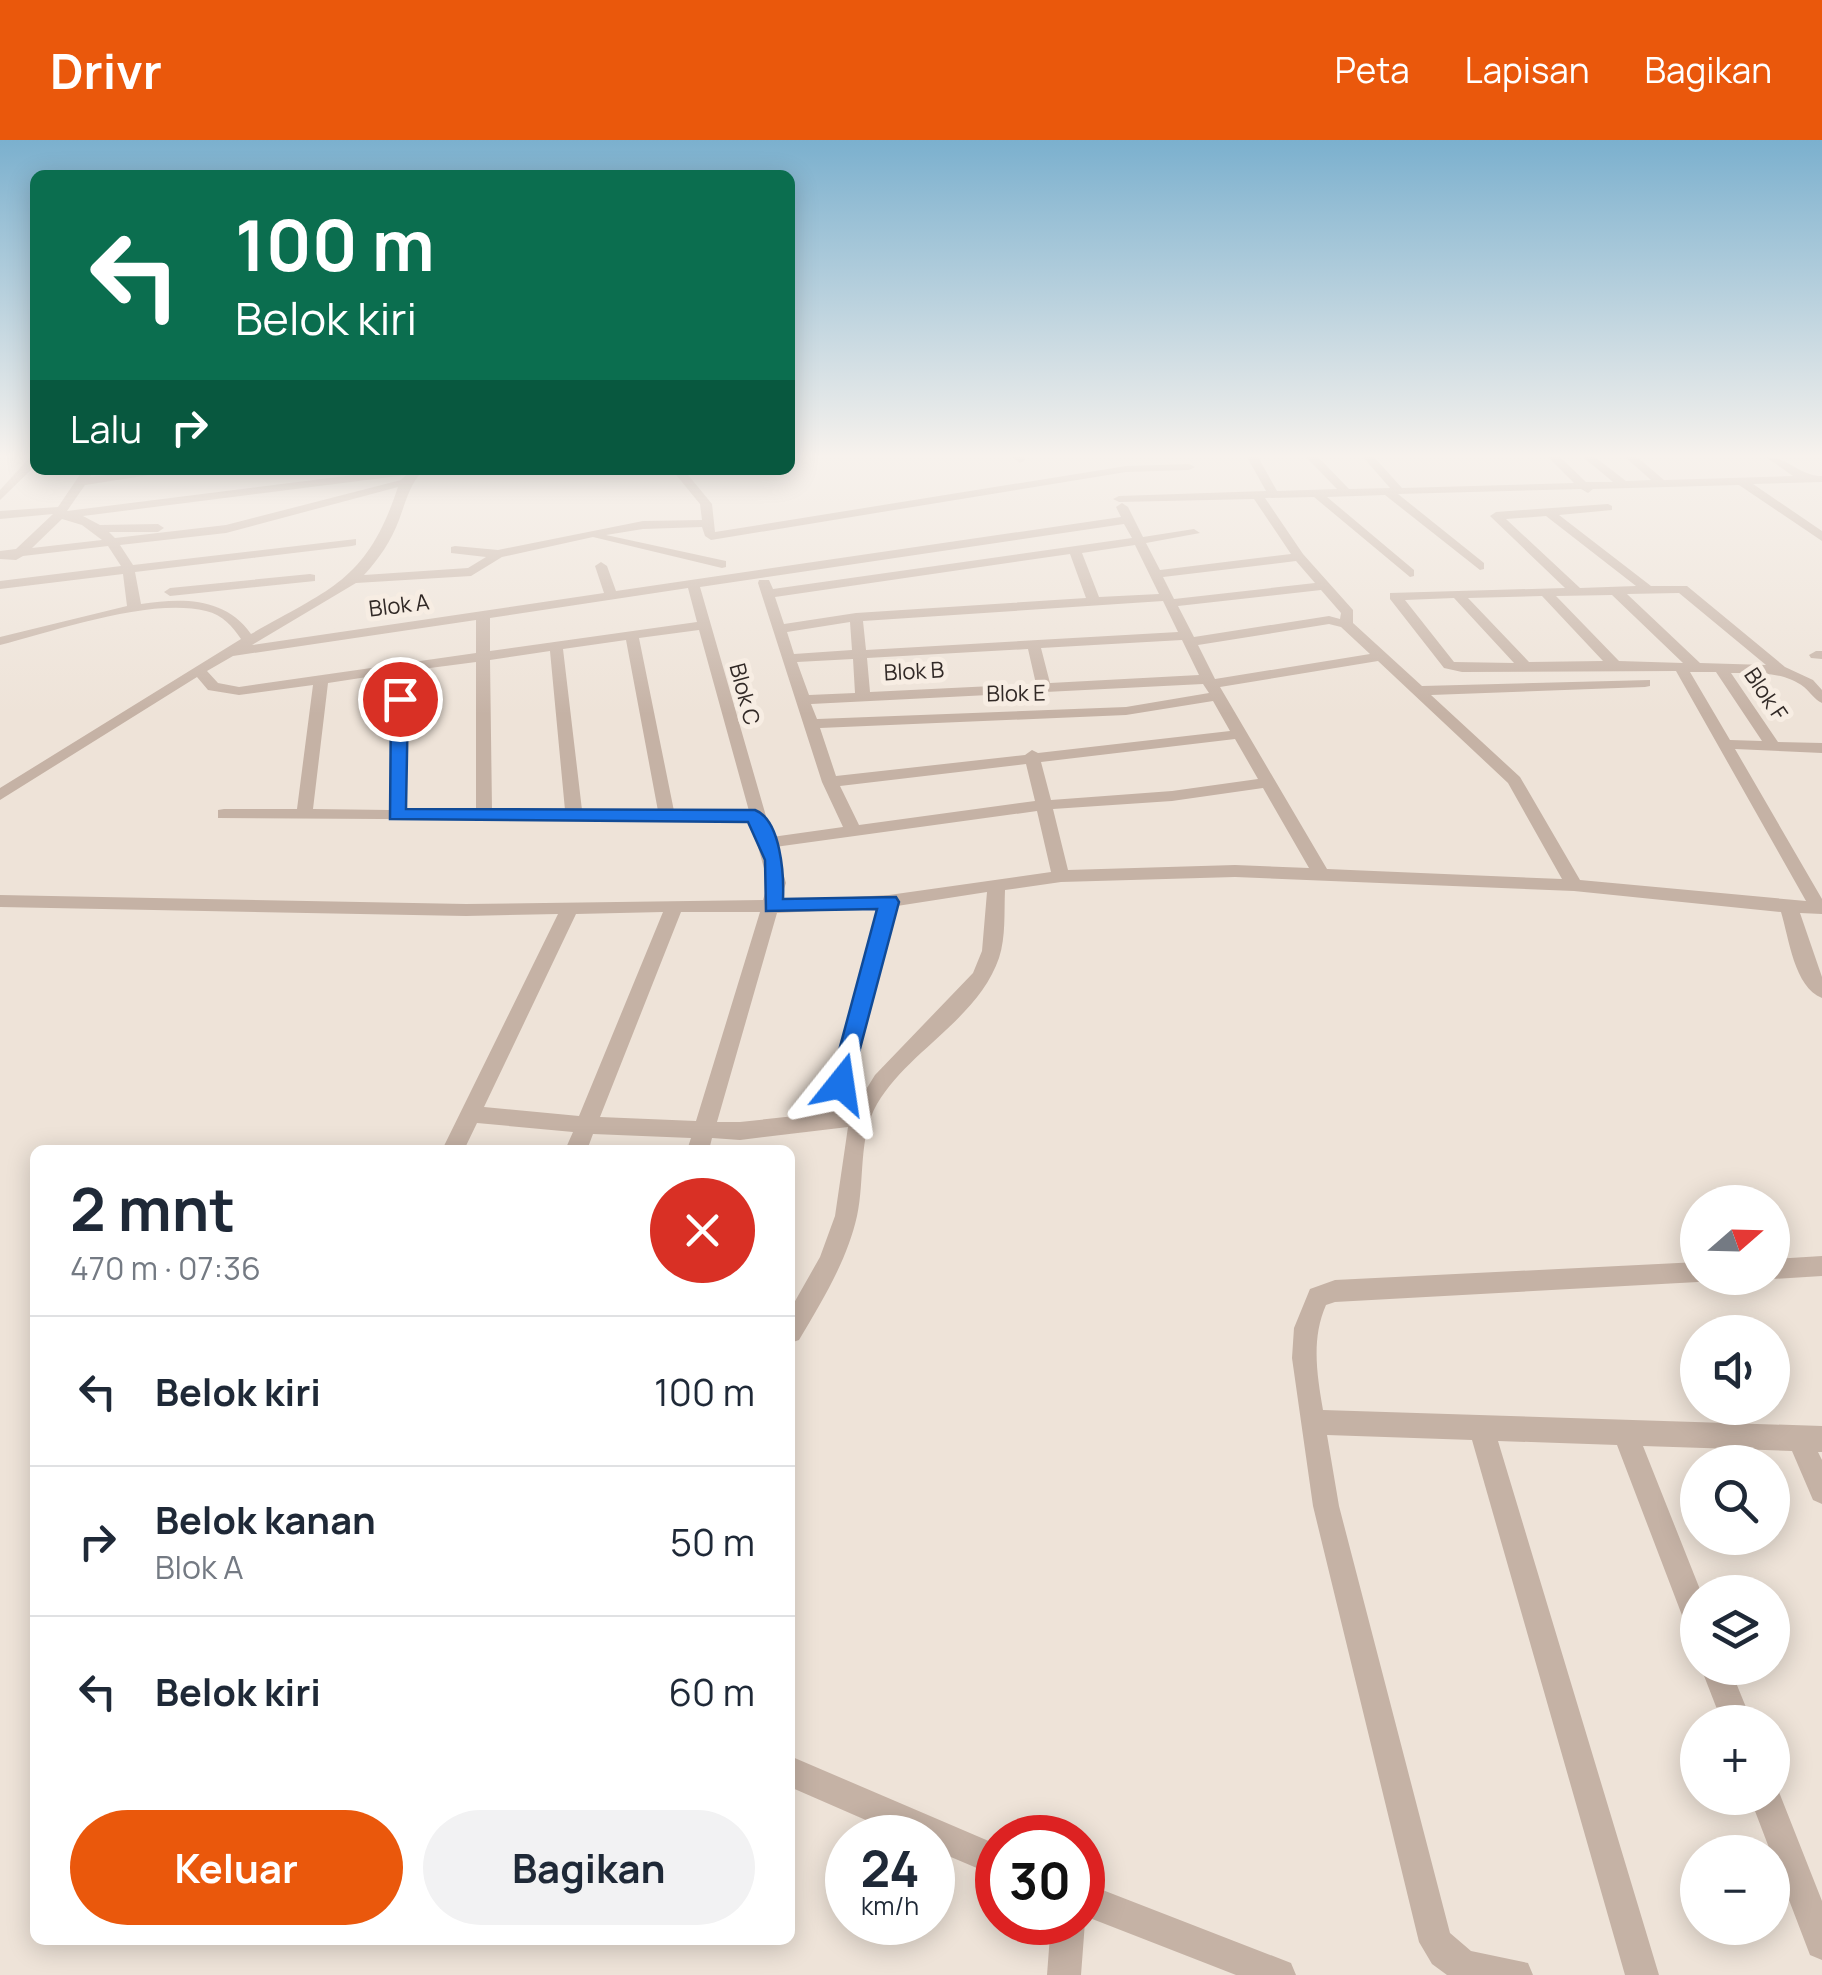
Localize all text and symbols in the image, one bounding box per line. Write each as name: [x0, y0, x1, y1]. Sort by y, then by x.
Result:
text: Drivr: [50, 38, 162, 103]
text: Peta: [1335, 46, 1410, 94]
text: Lapisan: [1465, 46, 1590, 94]
text: Bagikan: [1645, 46, 1772, 94]
text: 100 m: [235, 196, 435, 292]
icon: left: [70, 210, 200, 340]
text: Belok kiri: [235, 287, 417, 349]
icon: right: [162, 400, 217, 455]
text: Lalu: [70, 402, 142, 454]
street label: Blok A: [367, 586, 431, 624]
street label: Blok B: [883, 654, 945, 688]
pin: [358, 657, 443, 742]
street label: Blok C: [722, 660, 768, 728]
street label: Blok F: [1737, 662, 1795, 726]
icon: arrive: [373, 672, 428, 727]
street label: Blok E: [986, 677, 1046, 709]
position arrow: [789, 1032, 893, 1136]
text: 2 mnt: [70, 1167, 235, 1249]
button: close: [650, 1178, 755, 1283]
north arrow: [1680, 1185, 1790, 1295]
map controls: [1680, 1185, 1790, 1945]
text: 470 m · 07:36: [70, 1246, 261, 1290]
button: sound: [1680, 1315, 1790, 1425]
icon: left: [70, 1364, 125, 1419]
text: Belok kiri: [155, 1365, 321, 1417]
text: 100 m: [654, 1365, 755, 1417]
button: search: [1680, 1445, 1790, 1555]
text: Belok kanan: [155, 1493, 376, 1545]
icon: right: [70, 1514, 125, 1569]
text: 50 m: [670, 1515, 755, 1567]
text: Blok A: [155, 1545, 244, 1589]
button: layers: [1680, 1575, 1790, 1685]
icon: left: [70, 1664, 125, 1719]
text: Belok kiri: [155, 1665, 321, 1717]
text: 60 m: [668, 1665, 755, 1717]
button: +: [1680, 1705, 1790, 1815]
button: Keluar: [70, 1810, 403, 1925]
button: Bagikan: [423, 1810, 755, 1925]
speed limit sign: 30: [975, 1815, 1105, 1945]
text: 24: [860, 1834, 920, 1902]
button: −: [1680, 1835, 1790, 1945]
text: km/h: [861, 1888, 919, 1923]

